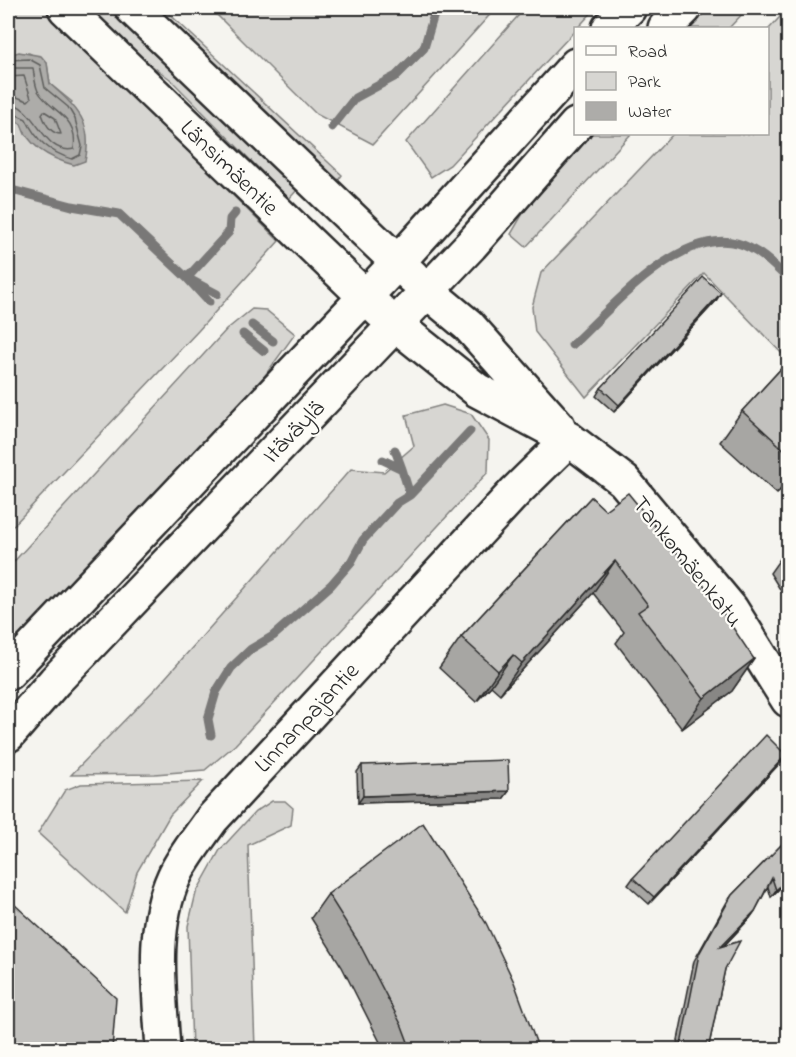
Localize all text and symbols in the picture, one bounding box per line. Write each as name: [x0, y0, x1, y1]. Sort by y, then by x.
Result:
legend: [574, 27, 769, 135]
text: Road: [628, 40, 667, 66]
text: Park: [628, 70, 661, 96]
text: Water: [628, 100, 672, 126]
street label: Länsimäentie: [171, 112, 286, 225]
street label: Itäväylä: [256, 393, 335, 473]
street label: Tankomäenkatu: [622, 489, 750, 636]
street label: Linnanpajantie: [247, 655, 369, 782]

